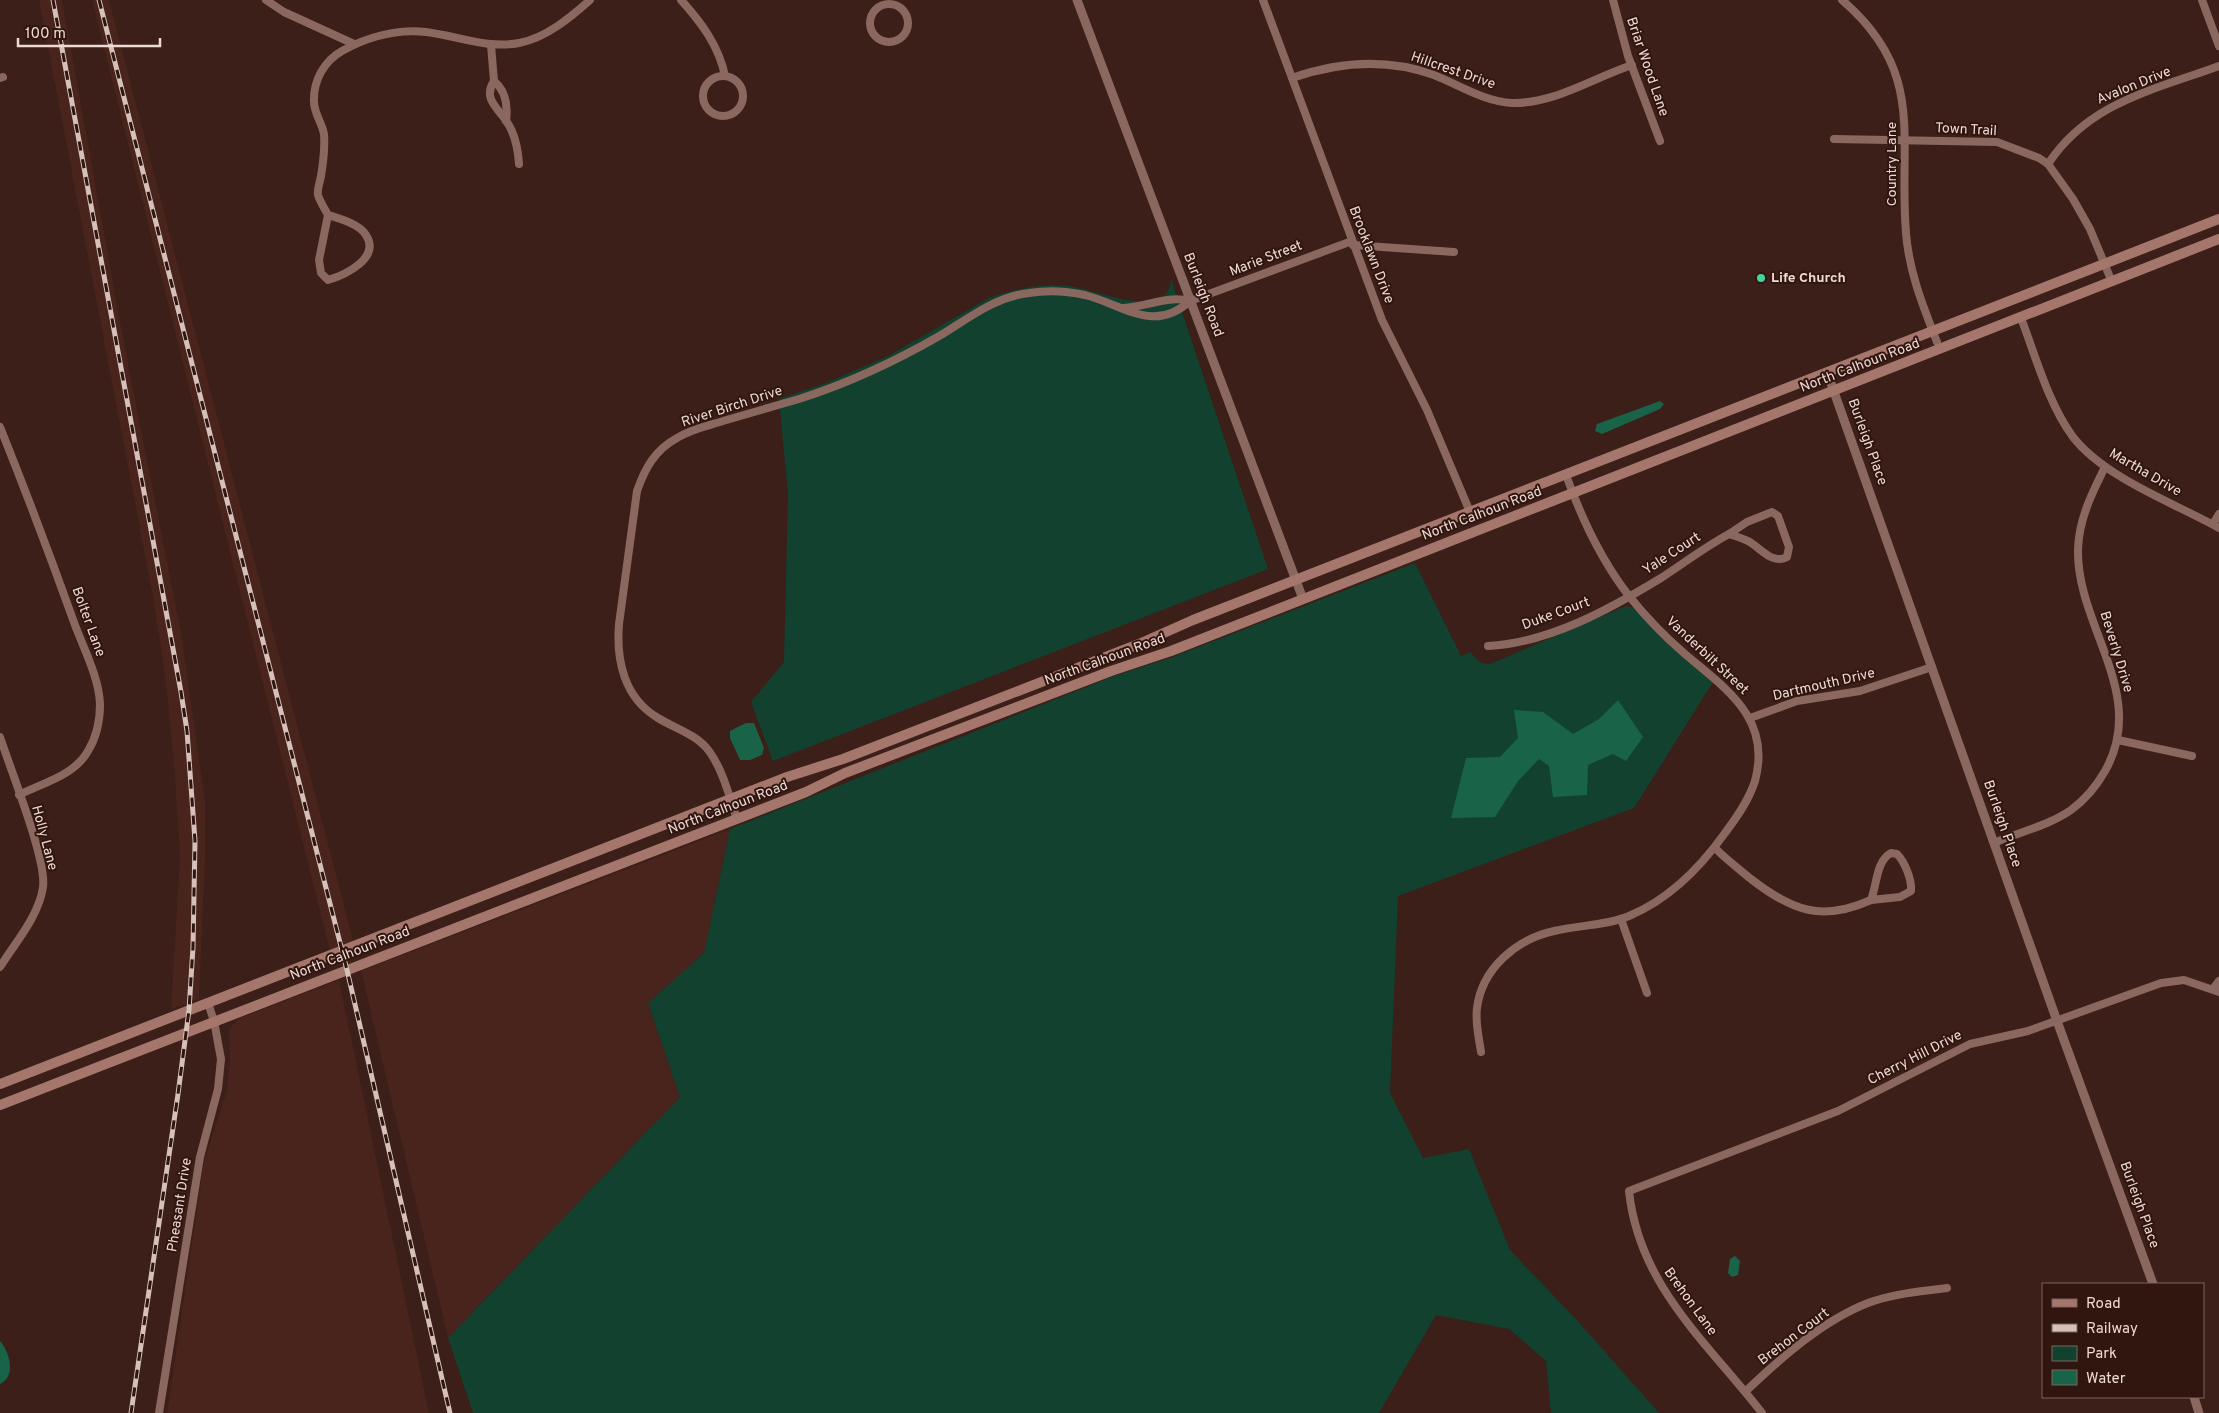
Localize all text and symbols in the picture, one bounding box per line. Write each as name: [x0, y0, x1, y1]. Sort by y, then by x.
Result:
scale bar: [18, 15, 160, 47]
street label: Briar Wood Lane: [1622, 15, 1672, 119]
text: 100 m: [25, 25, 66, 44]
street label: Hillcrest Drive: [1408, 49, 1498, 93]
street label: Avalon Drive: [2094, 63, 2174, 109]
street label: Town Trail: [1935, 120, 1997, 140]
street label: Country Lane: [1884, 122, 1901, 206]
street label: Brooklawn Drive: [1345, 204, 1397, 306]
street label: Marie Street: [1227, 237, 1305, 281]
street label: Burleigh Road: [1179, 251, 1227, 339]
place label: Life Church: [1771, 270, 1846, 287]
marker: Life Church: [1755, 272, 1767, 284]
street label: North Calhoun Road: [1798, 335, 1922, 397]
street label: River Birch Drive: [679, 383, 785, 431]
street label: Burleigh Place: [1843, 396, 1891, 488]
street label: Martha Drive: [2106, 445, 2184, 501]
street label: North Calhoun Road: [1420, 483, 1544, 545]
street label: Yale Court: [1640, 529, 1704, 579]
street label: Bolter Lane: [67, 585, 109, 659]
street label: Duke Court: [1520, 594, 1592, 634]
street label: Beverly Drive: [2096, 609, 2136, 695]
street label: Vanderbilt Street: [1662, 613, 1752, 699]
street label: North Calhoun Road: [1042, 630, 1168, 690]
street label: Dartmouth Drive: [1771, 665, 1877, 705]
street label: North Calhoun Road: [666, 777, 790, 839]
street label: Burleigh Place: [1979, 778, 2025, 870]
street label: Holly Lane: [27, 804, 61, 872]
street label: North Calhoun Road: [288, 923, 412, 985]
street label: Cherry Hill Drive: [1865, 1027, 1965, 1089]
street label: Pheasant Drive: [164, 1157, 196, 1253]
street label: Burleigh Place: [2115, 1159, 2163, 1251]
street label: Brehon Lane: [1660, 1265, 1720, 1339]
legend: [2042, 1283, 2204, 1398]
text: Road: [2086, 1295, 2121, 1314]
street label: Brehon Court: [1755, 1305, 1833, 1369]
text: Railway: [2086, 1320, 2138, 1339]
text: Park: [2086, 1345, 2117, 1364]
text: Water: [2086, 1370, 2126, 1389]

